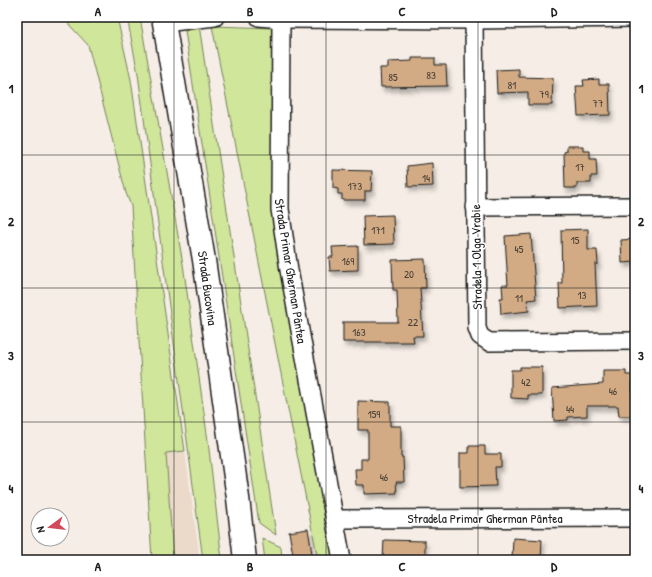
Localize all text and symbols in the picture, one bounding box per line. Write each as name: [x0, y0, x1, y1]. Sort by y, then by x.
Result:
text: A: [95, 2, 102, 20]
text: B: [247, 2, 254, 20]
text: C: [398, 2, 406, 20]
text: D: [551, 2, 558, 20]
house number: 83: [426, 68, 436, 82]
house number: 85: [388, 70, 398, 84]
house number: 81: [508, 78, 516, 92]
text: 1: [9, 79, 14, 97]
text: 1: [639, 79, 644, 97]
house number: 79: [539, 87, 549, 101]
house number: 77: [593, 96, 603, 110]
house number: 17: [575, 160, 585, 174]
house number: 14: [422, 171, 430, 185]
house number: 173: [348, 179, 362, 193]
street label: Strada Primar Gherman Pântea: [271, 197, 311, 345]
street label: Stradela 1 Olga Vrabie: [466, 204, 486, 310]
text: 2: [8, 212, 15, 230]
text: 2: [638, 212, 645, 230]
house number: 171: [371, 223, 385, 237]
house number: 15: [571, 233, 580, 247]
house number: 45: [515, 242, 524, 256]
street label: Strada Bucovina: [194, 250, 222, 326]
house number: 169: [342, 254, 354, 268]
house number: 20: [404, 267, 414, 281]
house number: 13: [578, 288, 587, 302]
house number: 11: [515, 291, 523, 305]
house number: 22: [408, 315, 418, 329]
house number: 163: [352, 325, 366, 339]
text: 3: [8, 346, 14, 364]
text: 3: [638, 346, 644, 364]
house number: 42: [521, 375, 531, 389]
house number: 46: [609, 384, 618, 398]
house number: 44: [566, 402, 574, 416]
house number: 159: [368, 407, 380, 421]
house number: 46: [380, 470, 389, 484]
text: 4: [9, 479, 14, 497]
text: 4: [639, 479, 644, 497]
north arrow: [30, 507, 70, 547]
street label: Stradela Primar Gherman Pântea: [407, 509, 563, 527]
text: N: [33, 525, 48, 534]
text: A: [95, 557, 102, 575]
text: B: [247, 557, 254, 575]
text: C: [398, 557, 406, 575]
text: D: [551, 557, 558, 575]

